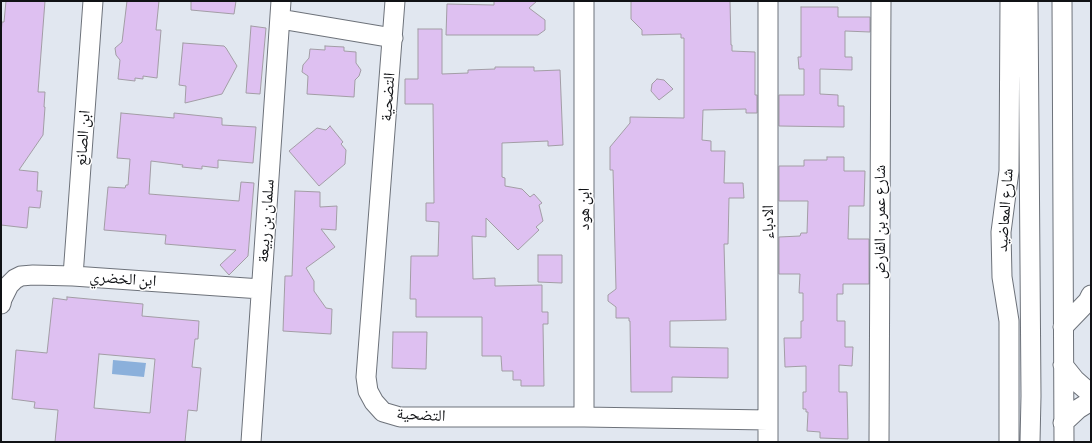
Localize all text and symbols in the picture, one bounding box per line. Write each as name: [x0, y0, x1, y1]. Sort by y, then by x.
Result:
street label: التضحية: [377, 72, 399, 122]
street label: ابن الصانع: [71, 109, 95, 167]
street label: شارع عمر بن الفارض: [870, 165, 890, 279]
street label: شارع المعاضيد: [993, 168, 1017, 252]
street label: سلمان بن ربيعة: [254, 179, 278, 263]
street label: ابن هود: [574, 188, 594, 230]
street label: الادباء: [758, 205, 778, 239]
street label: ابن الخضري: [89, 267, 157, 291]
street label: التضحية: [396, 404, 446, 426]

